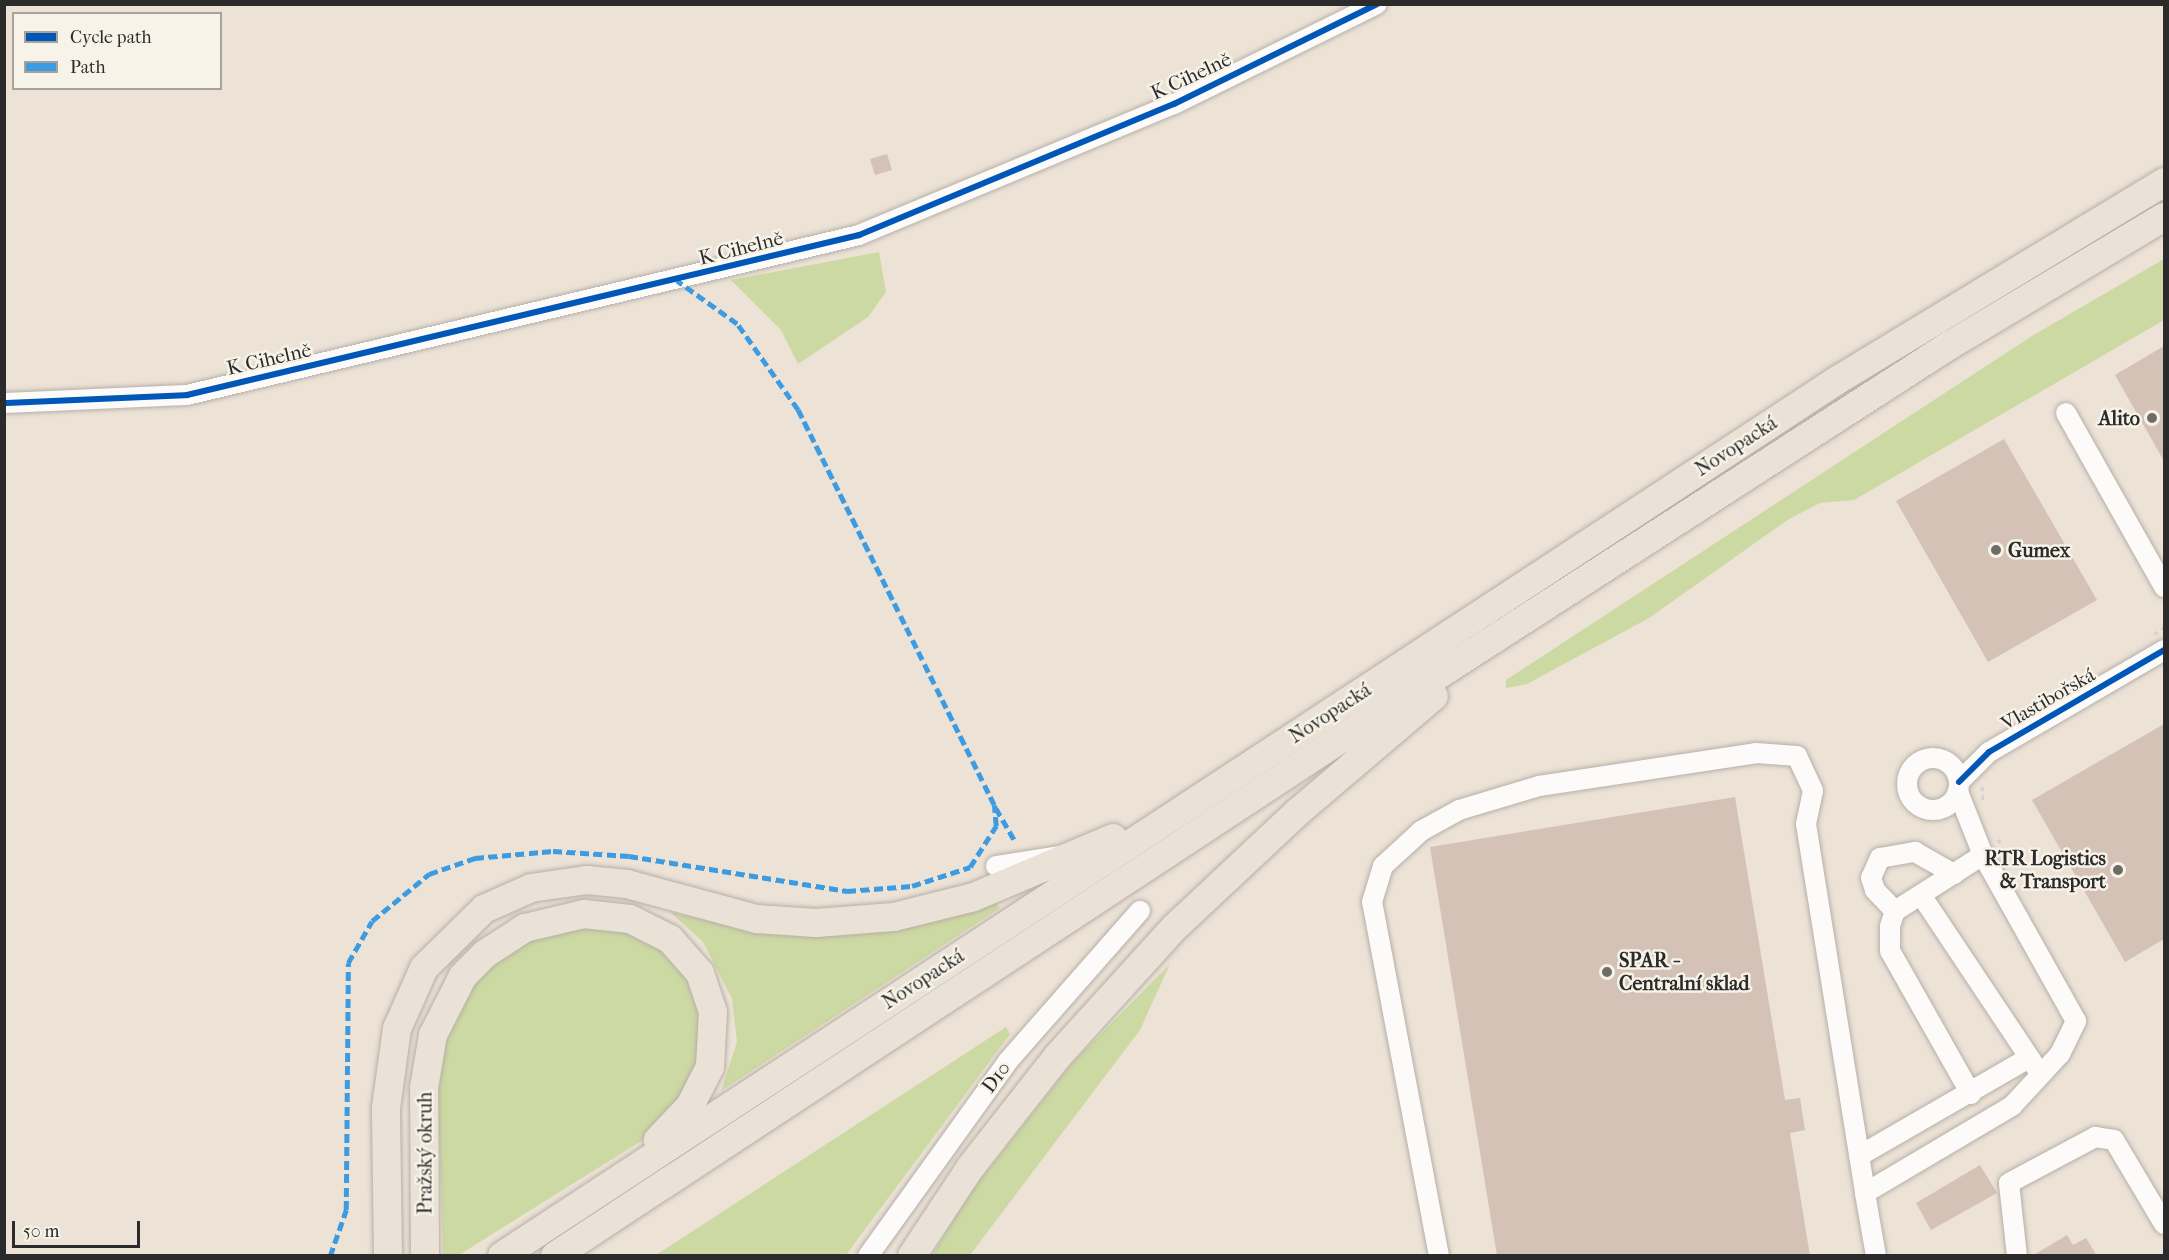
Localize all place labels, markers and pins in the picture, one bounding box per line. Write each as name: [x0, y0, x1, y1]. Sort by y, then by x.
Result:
place label: Alito: [2098, 406, 2140, 430]
marker: Alito: [2145, 411, 2159, 425]
place label: Gumex: [2008, 538, 2070, 562]
marker: Gumex: [1989, 543, 2003, 557]
place label: RTR Logistics & Transport: [1984, 846, 2106, 893]
marker: RTR Logistics & Transport: [2111, 863, 2125, 877]
place label: SPAR - Centralní sklad: [1619, 948, 1749, 995]
marker: SPAR - Centralní sklad: [1600, 965, 1614, 979]

